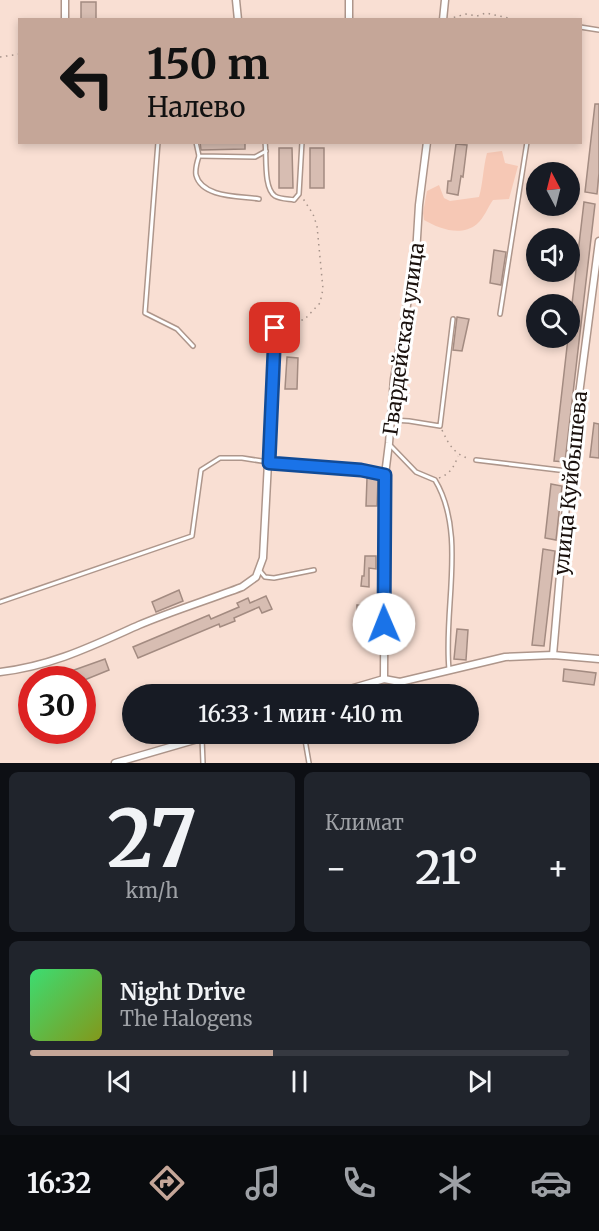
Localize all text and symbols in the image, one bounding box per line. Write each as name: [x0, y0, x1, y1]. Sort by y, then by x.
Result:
text: 150 m: [147, 38, 269, 90]
icon: left: [48, 42, 126, 120]
text: Налево: [147, 90, 245, 124]
north arrow: [526, 162, 580, 216]
map controls: [526, 162, 580, 348]
button: sound: [526, 228, 580, 282]
street label: Гвардейская улица: [377, 241, 429, 437]
button: search: [526, 294, 580, 348]
pin: [249, 302, 300, 353]
icon: arrive: [258, 311, 291, 344]
street label: улица Куйбышева: [548, 389, 592, 577]
position arrow: [352, 592, 416, 656]
speed limit sign: 30: [18, 666, 96, 744]
text: 16:33 · 1 мин · 410 m: [198, 700, 403, 728]
text: 27: [107, 790, 197, 888]
text: Климат: [325, 810, 404, 835]
text: 21°: [415, 840, 479, 896]
text: −: [325, 848, 347, 889]
text: +: [547, 848, 569, 889]
text: km/h: [126, 878, 178, 903]
text: Night Drive: [120, 978, 245, 1006]
text: The Halogens: [120, 1006, 252, 1031]
icon: previous: [103, 1065, 136, 1098]
icon: pause: [283, 1065, 316, 1098]
icon: next: [463, 1065, 496, 1098]
icon: directions: [146, 1162, 188, 1204]
icon: music: [242, 1162, 284, 1204]
icon: phone: [338, 1162, 380, 1204]
icon: climate: [434, 1162, 476, 1204]
icon: car: [530, 1162, 572, 1204]
text: 16:32: [27, 1166, 91, 1200]

